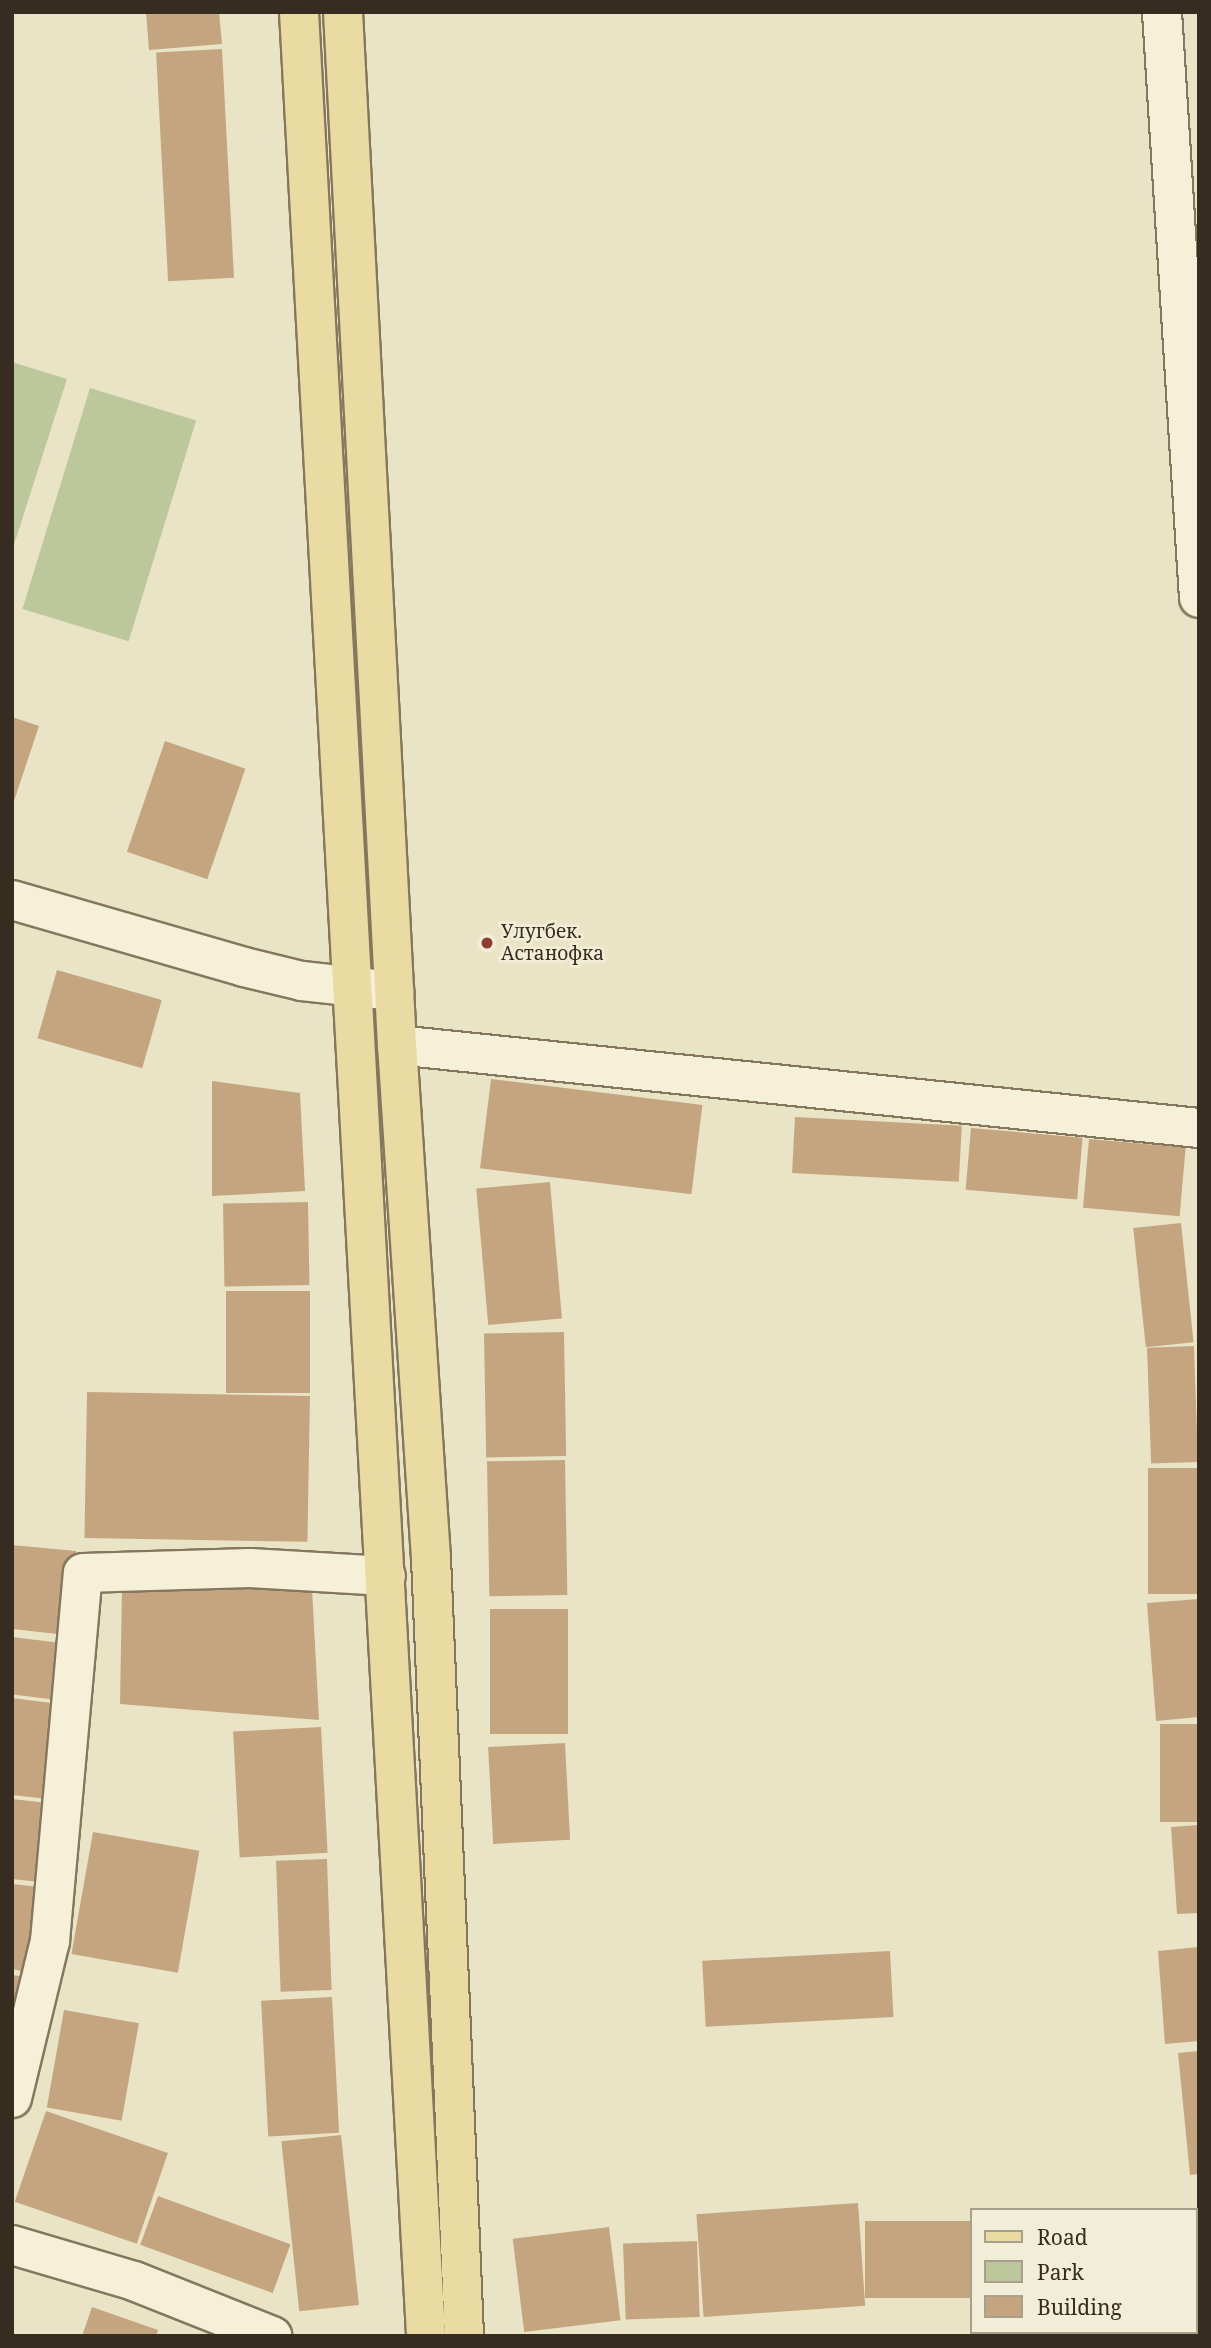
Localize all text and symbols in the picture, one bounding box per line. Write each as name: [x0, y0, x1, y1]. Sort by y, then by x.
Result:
place label: Улугбек. Астанофка: [501, 921, 604, 965]
marker: Улугбек. Астанофка: [479, 935, 495, 951]
legend: [970, 2208, 1197, 2334]
text: Road: [1037, 2223, 1088, 2251]
text: Park: [1037, 2258, 1084, 2286]
text: Building: [1037, 2293, 1122, 2321]

